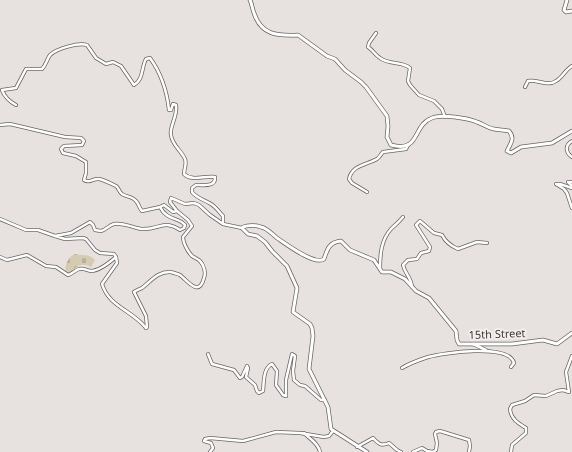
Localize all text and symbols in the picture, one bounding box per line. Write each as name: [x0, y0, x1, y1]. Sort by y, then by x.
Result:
street label: 15th Street: [468, 325, 526, 342]

